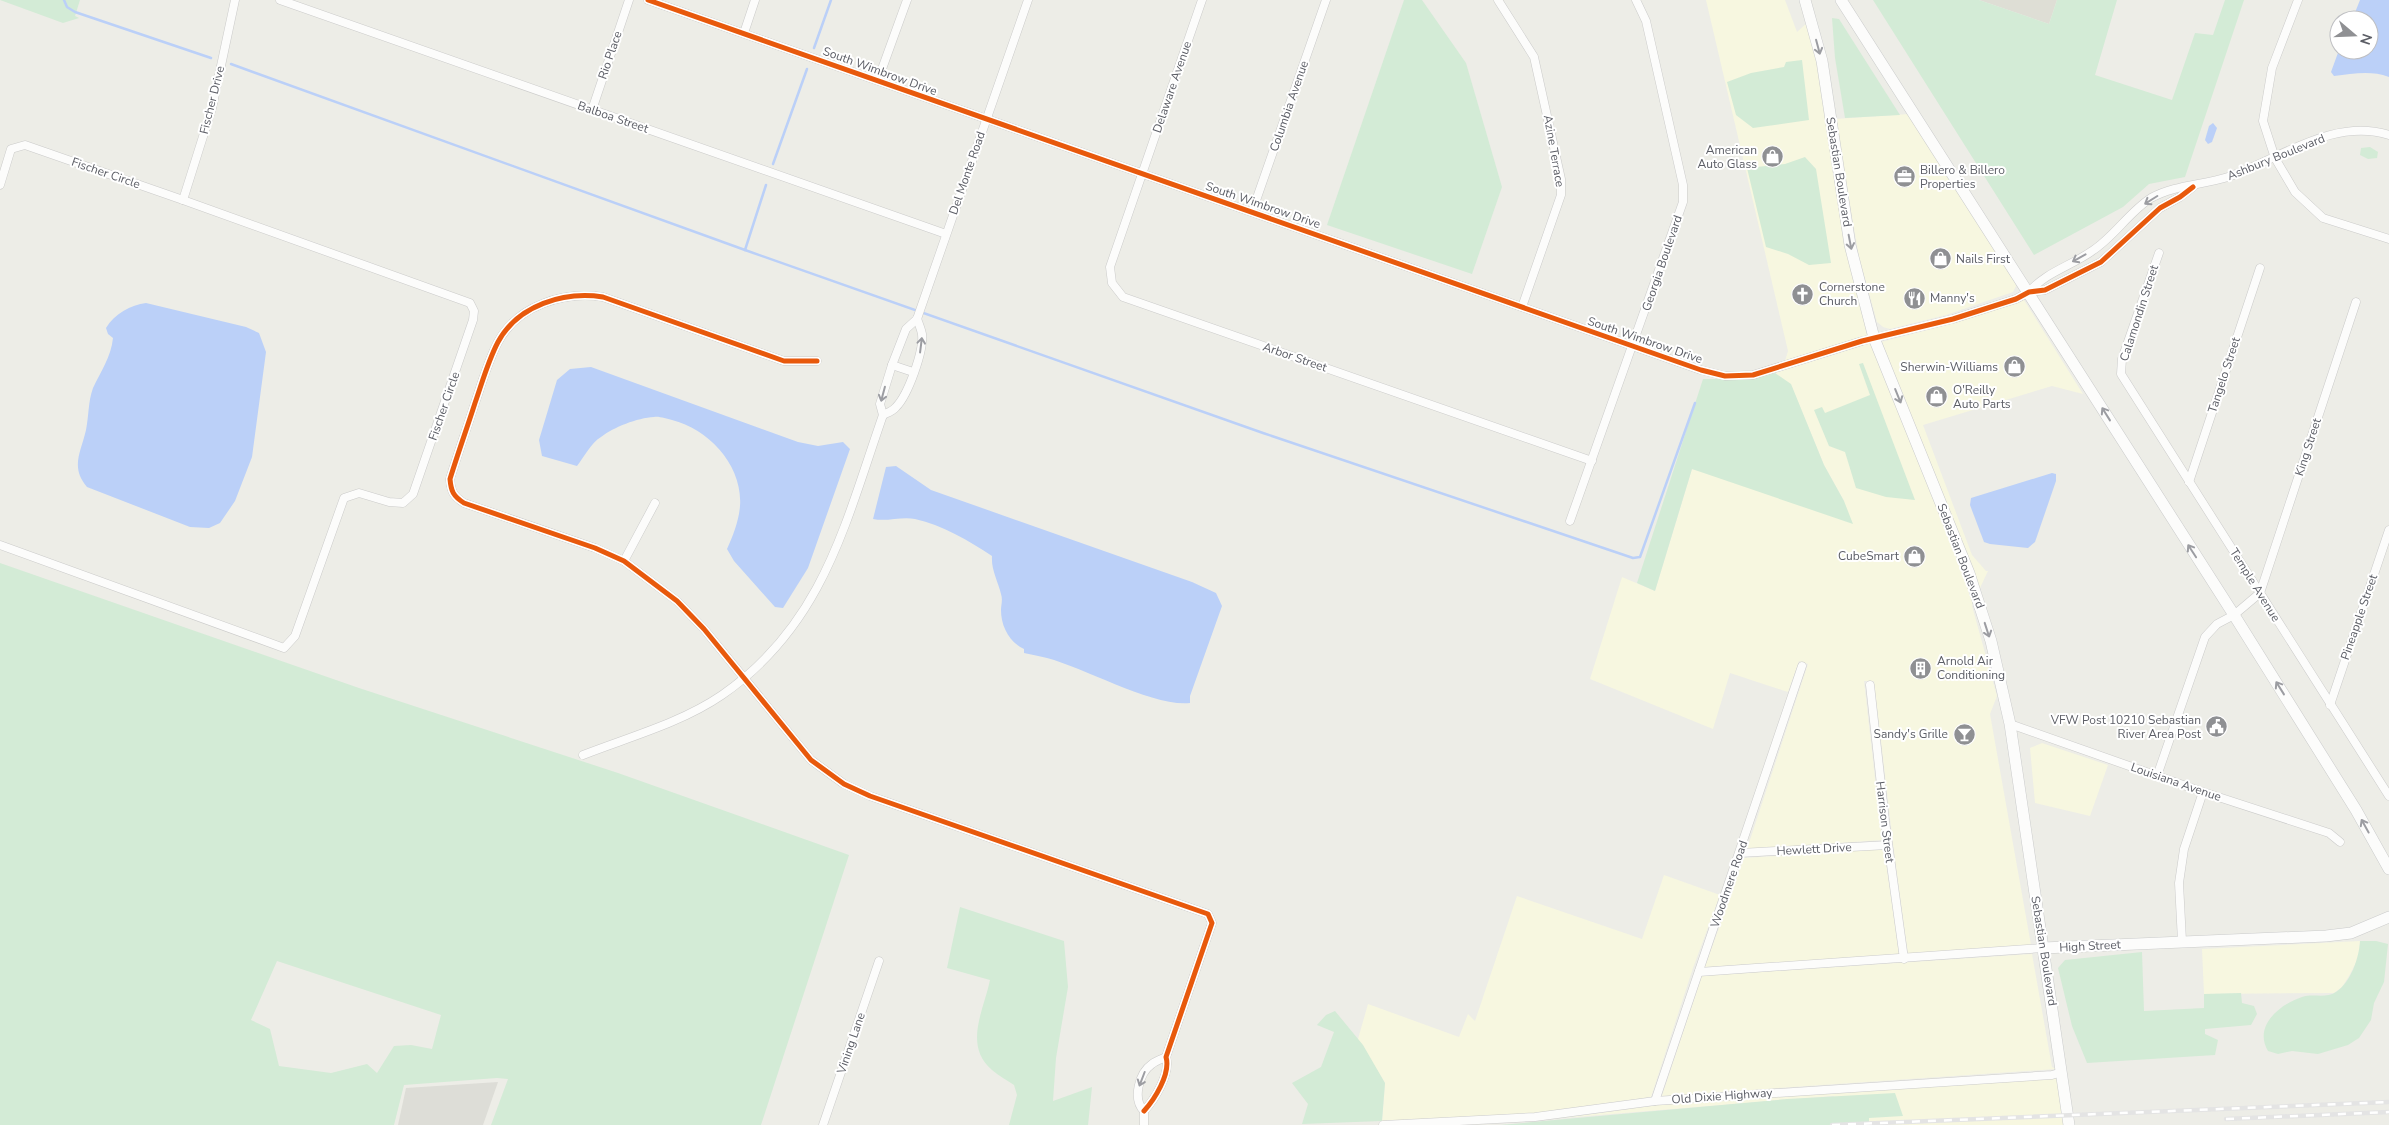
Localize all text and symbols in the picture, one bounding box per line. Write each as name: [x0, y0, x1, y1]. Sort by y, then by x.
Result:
north arrow: [2329, 10, 2379, 60]
street label: Rio Place: [594, 29, 626, 81]
text: N: [2355, 31, 2377, 47]
one-way arrow: [1814, 38, 1823, 54]
street label: Delaware Avenue: [1149, 39, 1195, 135]
street label: South Wimbrow Drive: [821, 43, 939, 99]
street label: Columbia Avenue: [1266, 59, 1312, 153]
street label: Fischer Drive: [196, 64, 228, 136]
street label: Balboa Street: [575, 97, 651, 137]
street label: Azine Terrace: [1540, 114, 1568, 188]
street label: Sebastian Boulevard: [1822, 116, 1856, 228]
street label: Del Monte Road: [945, 129, 989, 217]
street label: Ashbury Boulevard: [2225, 130, 2327, 184]
place label: American Auto Glass: [1697, 142, 1757, 172]
shop icon: American Auto Glass: [1761, 145, 1785, 169]
street label: Fischer Circle: [69, 154, 143, 192]
place label: Billero & Billero Properties: [1920, 162, 2005, 192]
office icon: Billero & Billero Properties: [1892, 165, 1916, 189]
street label: South Wimbrow Drive: [1203, 178, 1323, 232]
one-way arrow: [2145, 195, 2159, 205]
street label: Georgia Boulevard: [1638, 213, 1686, 313]
one-way arrow: [1845, 233, 1855, 249]
shop icon: Nails First: [1928, 247, 1952, 271]
place label: Nails First: [1956, 251, 2011, 267]
one-way arrow: [2072, 254, 2087, 264]
street label: Calamondin Street: [2116, 262, 2162, 363]
place label: Cornerstone Church: [1819, 279, 1885, 309]
church icon: Cornerstone Church: [1791, 282, 1815, 306]
restaurant icon: Manny's: [1902, 286, 1926, 310]
place label: Manny's: [1930, 290, 1975, 306]
street label: South Wimbrow Drive: [1585, 313, 1705, 367]
street label: Tangelo Street: [2204, 334, 2244, 415]
one-way arrow: [916, 337, 926, 353]
street label: Arbor Street: [1261, 339, 1330, 376]
shop icon: Sherwin-Williams: [2002, 355, 2026, 379]
place label: Sherwin-Williams: [1900, 359, 1998, 375]
street label: Fischer Circle: [425, 369, 463, 443]
place label: O'Reilly Auto Parts: [1953, 382, 2011, 412]
one-way arrow: [878, 385, 887, 401]
shop icon: O'Reilly Auto Parts: [1925, 385, 1949, 409]
one-way arrow: [1894, 388, 1903, 404]
one-way arrow: [2100, 407, 2110, 421]
street label: King Street: [2291, 415, 2325, 478]
street label: Sebastian Boulevard: [1934, 501, 1988, 611]
shop icon: CubeSmart: [1903, 544, 1927, 568]
one-way arrow: [2187, 544, 2198, 558]
street label: Temple Avenue: [2226, 545, 2284, 625]
place label: CubeSmart: [1838, 548, 1900, 564]
street label: Pineapple Street: [2337, 571, 2381, 662]
one-way arrow: [1983, 622, 1993, 638]
place label: Arnold Air Conditioning: [1937, 653, 2005, 683]
building icon: Arnold Air Conditioning: [1909, 656, 1933, 680]
one-way arrow: [2275, 681, 2285, 695]
place label: VFW Post 10210 Sebastian River Area Post: [2050, 712, 2202, 742]
public building icon: VFW Post 10210 Sebastian River Area Post: [2205, 715, 2229, 739]
bar icon: Sandy's Grille: [1952, 722, 1976, 746]
place label: Sandy's Grille: [1874, 726, 1948, 742]
street label: Louisiana Avenue: [2129, 759, 2223, 805]
street label: Harrison Street: [1872, 780, 1898, 864]
one-way arrow: [2360, 819, 2370, 834]
street label: Woodmere Road: [1707, 838, 1751, 930]
street label: Hewlett Drive: [1776, 839, 1852, 859]
street label: Sebastian Boulevard: [2027, 895, 2061, 1007]
street label: High Street: [2059, 936, 2122, 956]
street label: Vining Lane: [833, 1010, 869, 1077]
one-way arrow: [1137, 1071, 1146, 1086]
street label: Old Dixie Highway: [1671, 1084, 1774, 1108]

